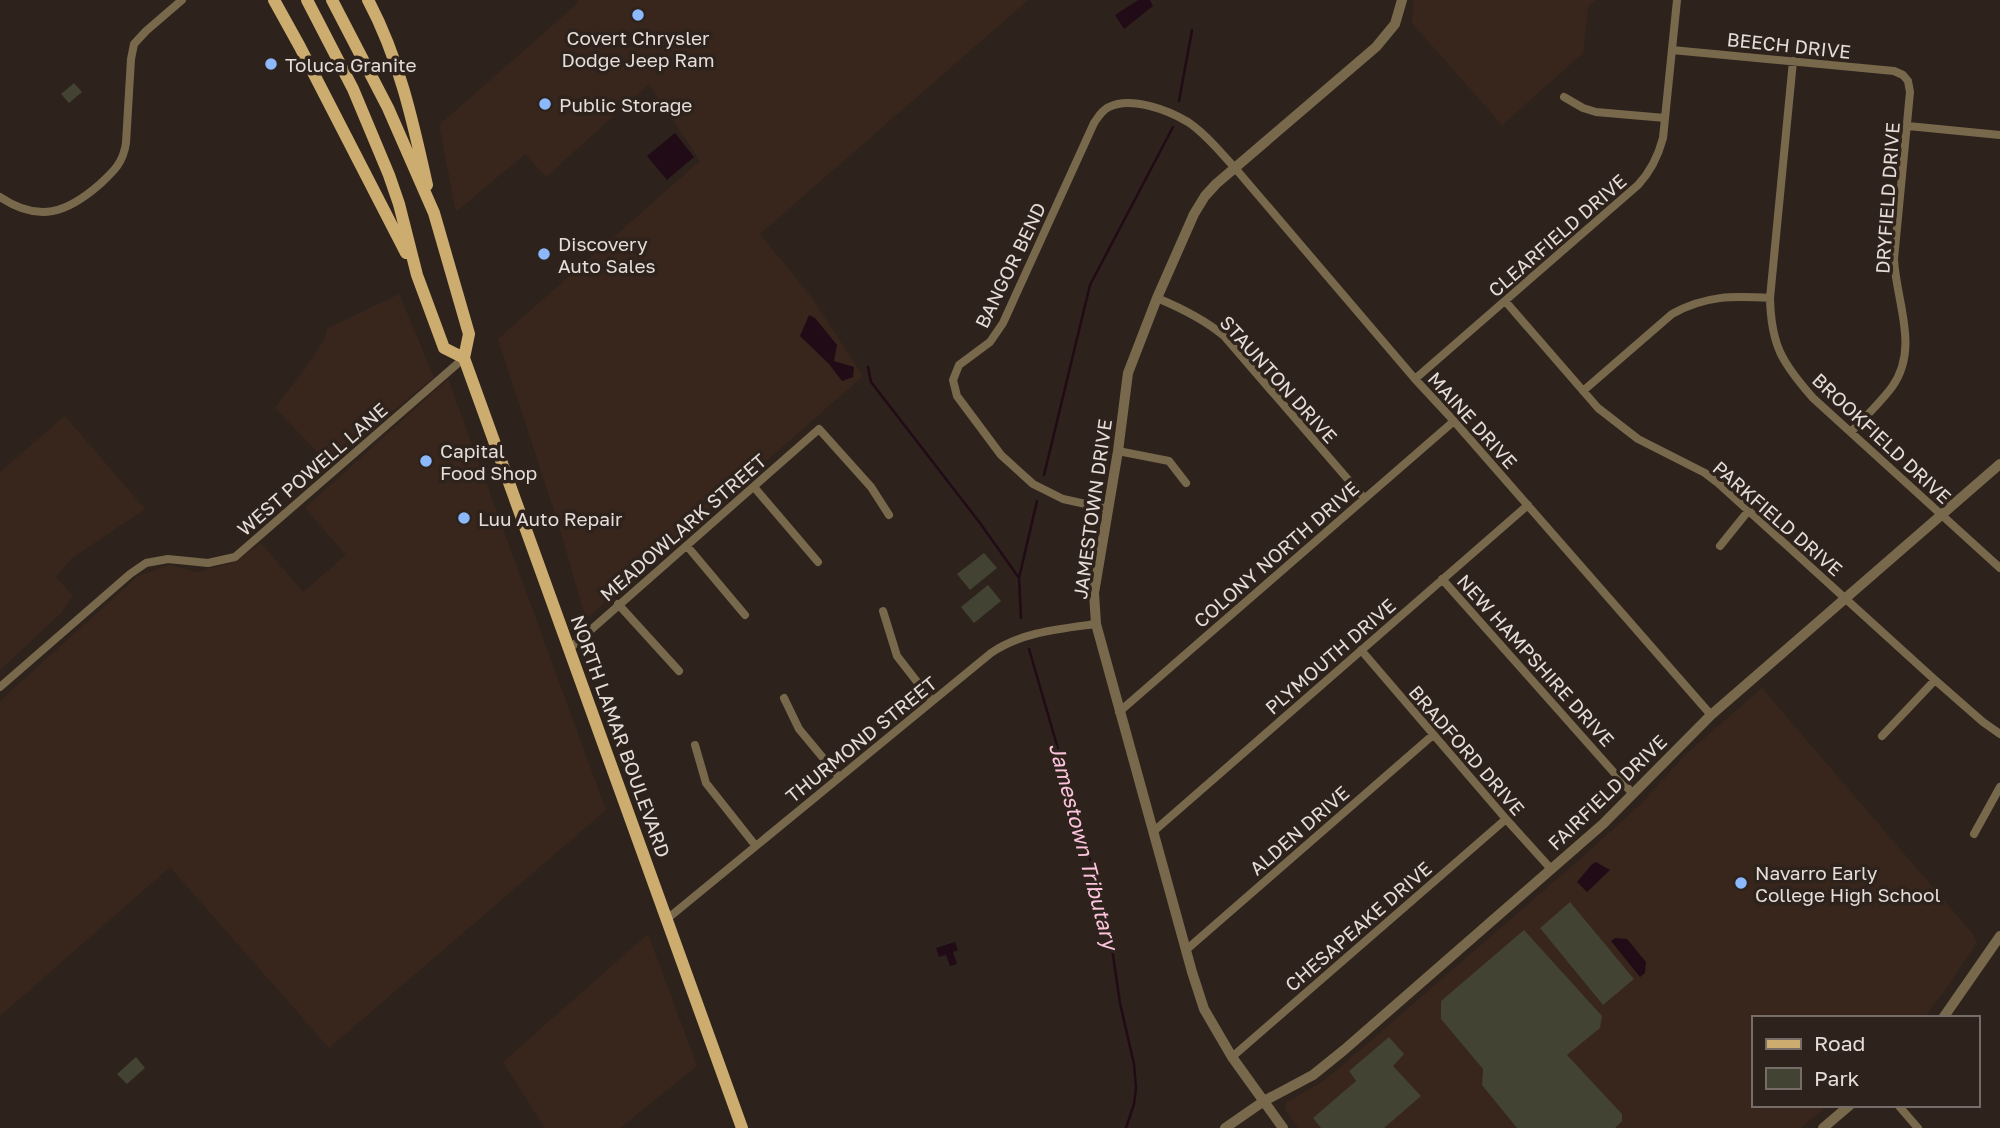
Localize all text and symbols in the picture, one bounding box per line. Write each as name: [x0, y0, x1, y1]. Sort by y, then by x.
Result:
marker: Covert Chrysler Dodge Jeep Ram: [630, 7, 646, 23]
place label: Covert Chrysler Dodge Jeep Ram: [561, 26, 715, 71]
street label: BEECH DRIVE: [1726, 27, 1852, 63]
place label: Toluca Granite: [285, 53, 417, 76]
marker: Toluca Granite: [263, 56, 279, 72]
place label: Public Storage: [559, 93, 692, 116]
marker: Public Storage: [537, 96, 553, 112]
street label: DRYFIELD DRIVE: [1870, 121, 1904, 275]
street label: CLEARFIELD DRIVE: [1483, 169, 1631, 301]
street label: BANGOR BEND: [970, 199, 1050, 331]
place label: Discovery Auto Sales: [558, 232, 655, 277]
marker: Discovery Auto Sales: [536, 246, 552, 262]
street label: STAUNTON DRIVE: [1216, 310, 1342, 448]
street label: MAINE DRIVE: [1424, 367, 1522, 473]
street label: BROOKFIELD DRIVE: [1808, 368, 1956, 508]
street label: WEST POWELL LANE: [232, 398, 392, 540]
street label: JAMESTOWN DRIVE: [1068, 417, 1116, 601]
place label: Capital Food Shop: [440, 439, 537, 484]
street label: MEADOWLARK STREET: [595, 448, 771, 605]
marker: Capital Food Shop: [418, 453, 434, 469]
street label: PARKFIELD DRIVE: [1709, 456, 1847, 580]
street label: COLONY NORTH DRIVE: [1189, 476, 1363, 632]
place label: Luu Auto Repair: [478, 507, 623, 530]
marker: Luu Auto Repair: [456, 510, 472, 526]
street label: NEW HAMPSHIRE DRIVE: [1453, 569, 1619, 751]
street label: PLYMOUTH DRIVE: [1260, 593, 1400, 719]
street label: NORTH LAMAR BOULEVARD: [566, 612, 676, 860]
street label: THURMOND STREET: [781, 671, 941, 807]
street label: BRADFORD DRIVE: [1404, 680, 1530, 820]
street label: FAIRFIELD DRIVE: [1543, 730, 1671, 854]
water label: Jamestown Tributary: [1044, 740, 1125, 955]
street label: ALDEN DRIVE: [1245, 781, 1353, 879]
street label: CHESAPEAKE DRIVE: [1280, 856, 1436, 996]
place label: Navarro Early College High School: [1755, 861, 1941, 906]
marker: Navarro Early College High School: [1733, 875, 1749, 891]
legend: [1752, 1016, 1979, 1107]
text: Road: [1814, 1030, 1865, 1056]
text: Park: [1814, 1065, 1860, 1091]

